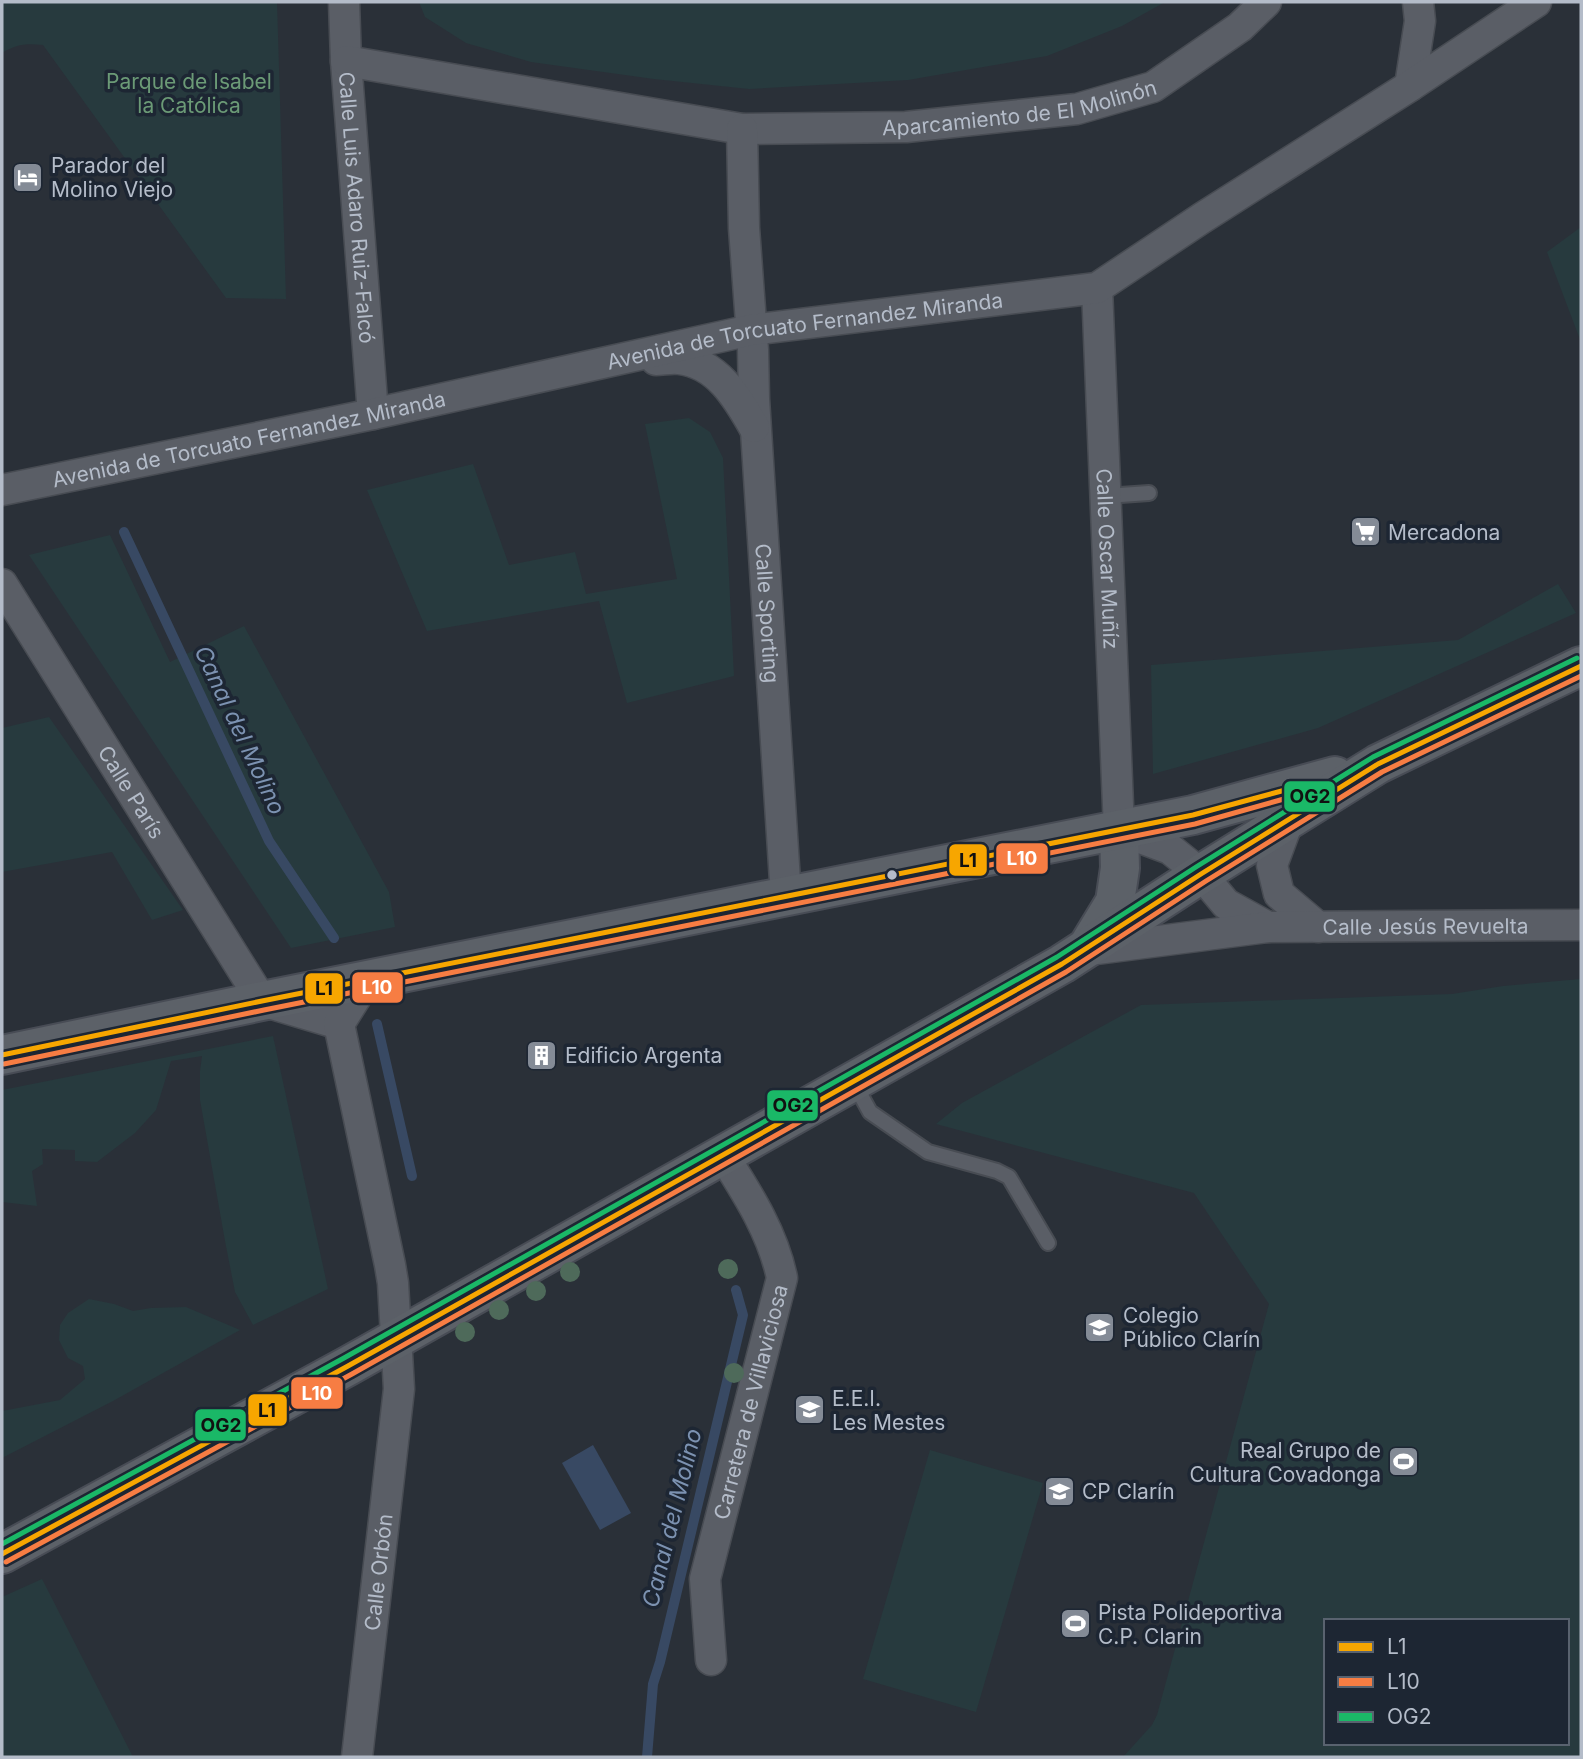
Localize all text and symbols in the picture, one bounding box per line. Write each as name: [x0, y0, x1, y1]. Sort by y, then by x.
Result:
park label: Parque de Isabel la Católica: [106, 69, 272, 118]
street label: Calle Luis Adaro Ruiz-Falcó: [334, 71, 380, 344]
street label: Aparcamiento de El Molinón: [882, 74, 1160, 140]
place label: Parador del Molino Viejo: [51, 153, 173, 202]
hotel icon: Parador del Molino Viejo: [11, 160, 45, 194]
street label: Avenida de Torcuato Fernandez Miranda: [604, 287, 1004, 374]
street label: Avenida de Torcuato Fernandez Miranda: [50, 386, 448, 492]
street label: Calle Oscar Muñíz: [1092, 468, 1124, 650]
supermarket icon: Mercadona: [1348, 515, 1382, 549]
place label: Mercadona: [1388, 520, 1500, 545]
street label: Calle Sporting: [751, 543, 785, 684]
water label: Canal del Molino: [189, 641, 291, 819]
street label: Calle París: [93, 741, 170, 843]
line badge: OG2: [1283, 780, 1336, 813]
text: OG2: [1290, 785, 1330, 808]
line badge: L10: [995, 842, 1049, 875]
line badge: L1: [948, 843, 988, 877]
text: L10: [1007, 847, 1037, 870]
text: L1: [959, 849, 977, 872]
unlabelled marker: [885, 868, 899, 882]
street label: Calle Jesús Revuelta: [1322, 913, 1529, 939]
line badge: L10: [351, 971, 404, 1004]
line badge: L1: [304, 972, 344, 1005]
text: L10: [362, 976, 392, 999]
text: L1: [315, 977, 333, 1000]
building icon: Edificio Argenta: [525, 1038, 559, 1072]
place label: Edificio Argenta: [565, 1043, 722, 1068]
line badge: OG2: [766, 1089, 819, 1122]
text: OG2: [773, 1094, 813, 1117]
street label: Carretera de Villaviciosa: [708, 1282, 792, 1522]
place label: Colegio Público Clarín: [1123, 1303, 1260, 1352]
school or university icon: Colegio Público Clarín: [1083, 1310, 1117, 1344]
line badge: L10: [290, 1376, 344, 1410]
text: L10: [302, 1382, 332, 1405]
place label: E.E.I. Les Mestes: [832, 1386, 945, 1435]
line badge: L1: [247, 1393, 288, 1427]
school or university icon: E.E.I. Les Mestes: [792, 1393, 826, 1427]
text: L1: [258, 1399, 276, 1422]
line badge: OG2: [194, 1408, 247, 1442]
text: OG2: [201, 1414, 241, 1437]
water label: Canal del Molino: [636, 1426, 708, 1610]
place label: Real Grupo de Cultura Covadonga: [1189, 1438, 1381, 1487]
sports icon: Real Grupo de Cultura Covadonga: [1387, 1445, 1421, 1479]
school or university icon: CP Clarín: [1042, 1474, 1076, 1508]
place label: CP Clarín: [1082, 1479, 1175, 1504]
street label: Calle Orbón: [359, 1512, 397, 1632]
place label: Pista Polideportiva C.P. Clarin: [1098, 1600, 1283, 1649]
sports icon: Pista Polideportiva C.P. Clarin: [1058, 1607, 1092, 1641]
legend: [1324, 1619, 1569, 1745]
text: L1: [1387, 1634, 1406, 1659]
text: L10: [1387, 1669, 1420, 1694]
text: OG2: [1387, 1704, 1432, 1729]

